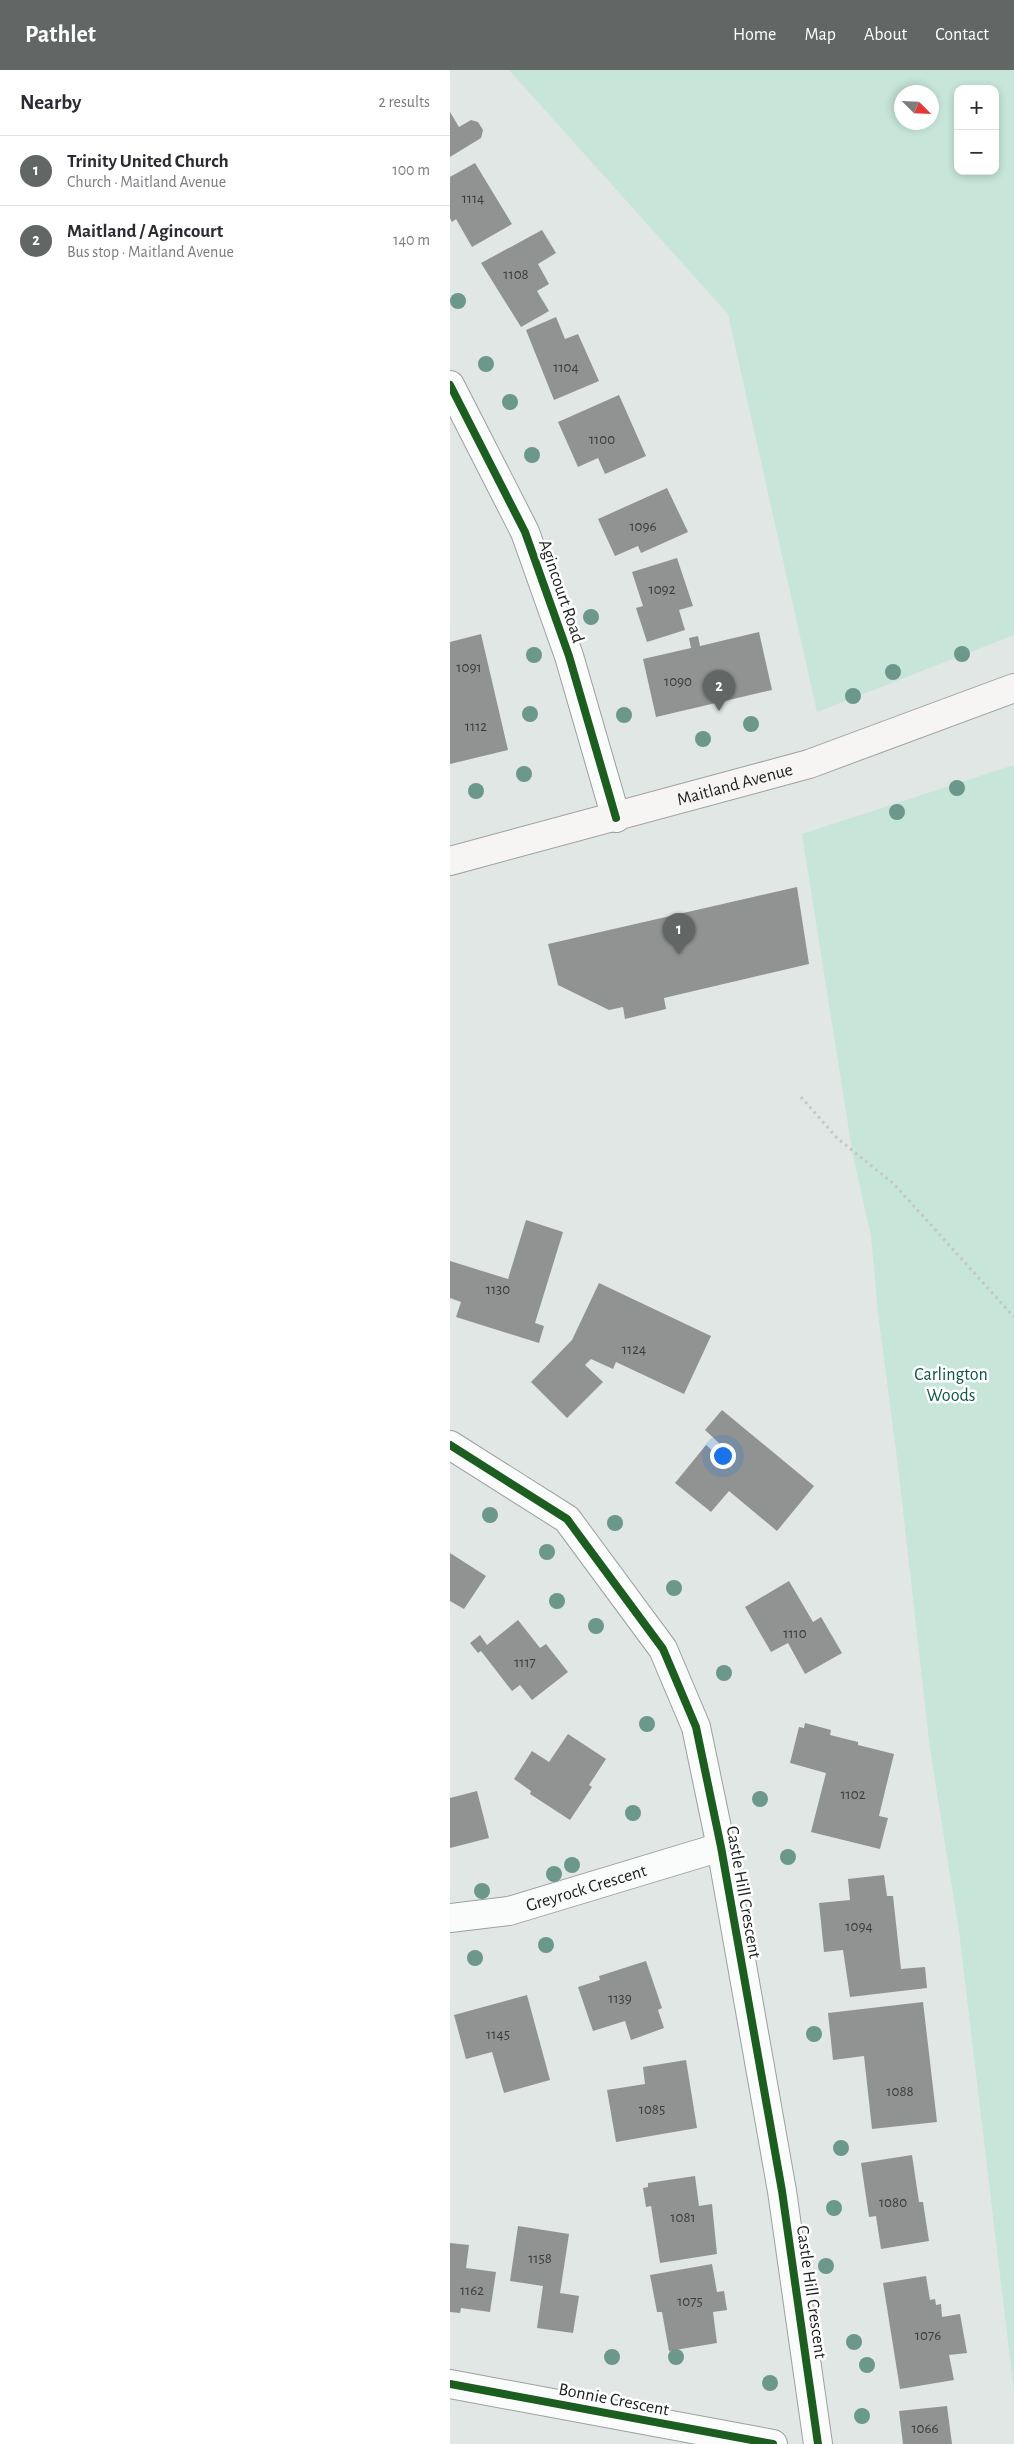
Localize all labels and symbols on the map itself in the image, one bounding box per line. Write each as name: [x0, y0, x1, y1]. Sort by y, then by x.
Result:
north arrow: [894, 85, 939, 130]
house number: 1114: [462, 191, 484, 206]
house number: 1108: [503, 267, 529, 282]
house number: 1104: [553, 360, 579, 375]
house number: 1100: [589, 432, 615, 447]
house number: 1096: [629, 519, 657, 534]
street label: Agincourt Road: [535, 537, 587, 645]
house number: 1092: [649, 582, 676, 597]
house number: 1091: [456, 660, 482, 675]
pin: 2: [703, 670, 735, 711]
house number: 1090: [664, 674, 692, 689]
house number: 1112: [465, 719, 487, 734]
street label: Maitland Avenue: [675, 761, 795, 809]
pin: 1: [663, 913, 695, 954]
house number: 1130: [486, 1282, 510, 1297]
house number: 1124: [622, 1342, 646, 1357]
park label: Carlington Woods: [914, 1366, 988, 1405]
your location: [710, 1443, 736, 1469]
house number: 1110: [783, 1626, 807, 1641]
house number: 1117: [514, 1655, 536, 1670]
house number: 1102: [840, 1787, 866, 1802]
street label: Castle Hill Crescent: [722, 1824, 764, 1960]
street label: Greyrock Crescent: [524, 1862, 649, 1915]
house number: 1094: [845, 1919, 873, 1934]
house number: 1139: [608, 1991, 632, 2006]
house number: 1145: [486, 2027, 510, 2042]
house number: 1088: [886, 2084, 914, 2099]
house number: 1085: [639, 2102, 665, 2117]
house number: 1080: [879, 2195, 907, 2210]
house number: 1081: [670, 2210, 696, 2225]
street label: Castle Hill Crescent: [793, 2224, 829, 2360]
house number: 1158: [528, 2251, 552, 2266]
house number: 1162: [460, 2283, 484, 2298]
house number: 1075: [677, 2294, 703, 2309]
house number: 1076: [915, 2328, 941, 2343]
street label: Bonnie Crescent: [557, 2380, 671, 2420]
house number: 1066: [911, 2421, 939, 2436]

